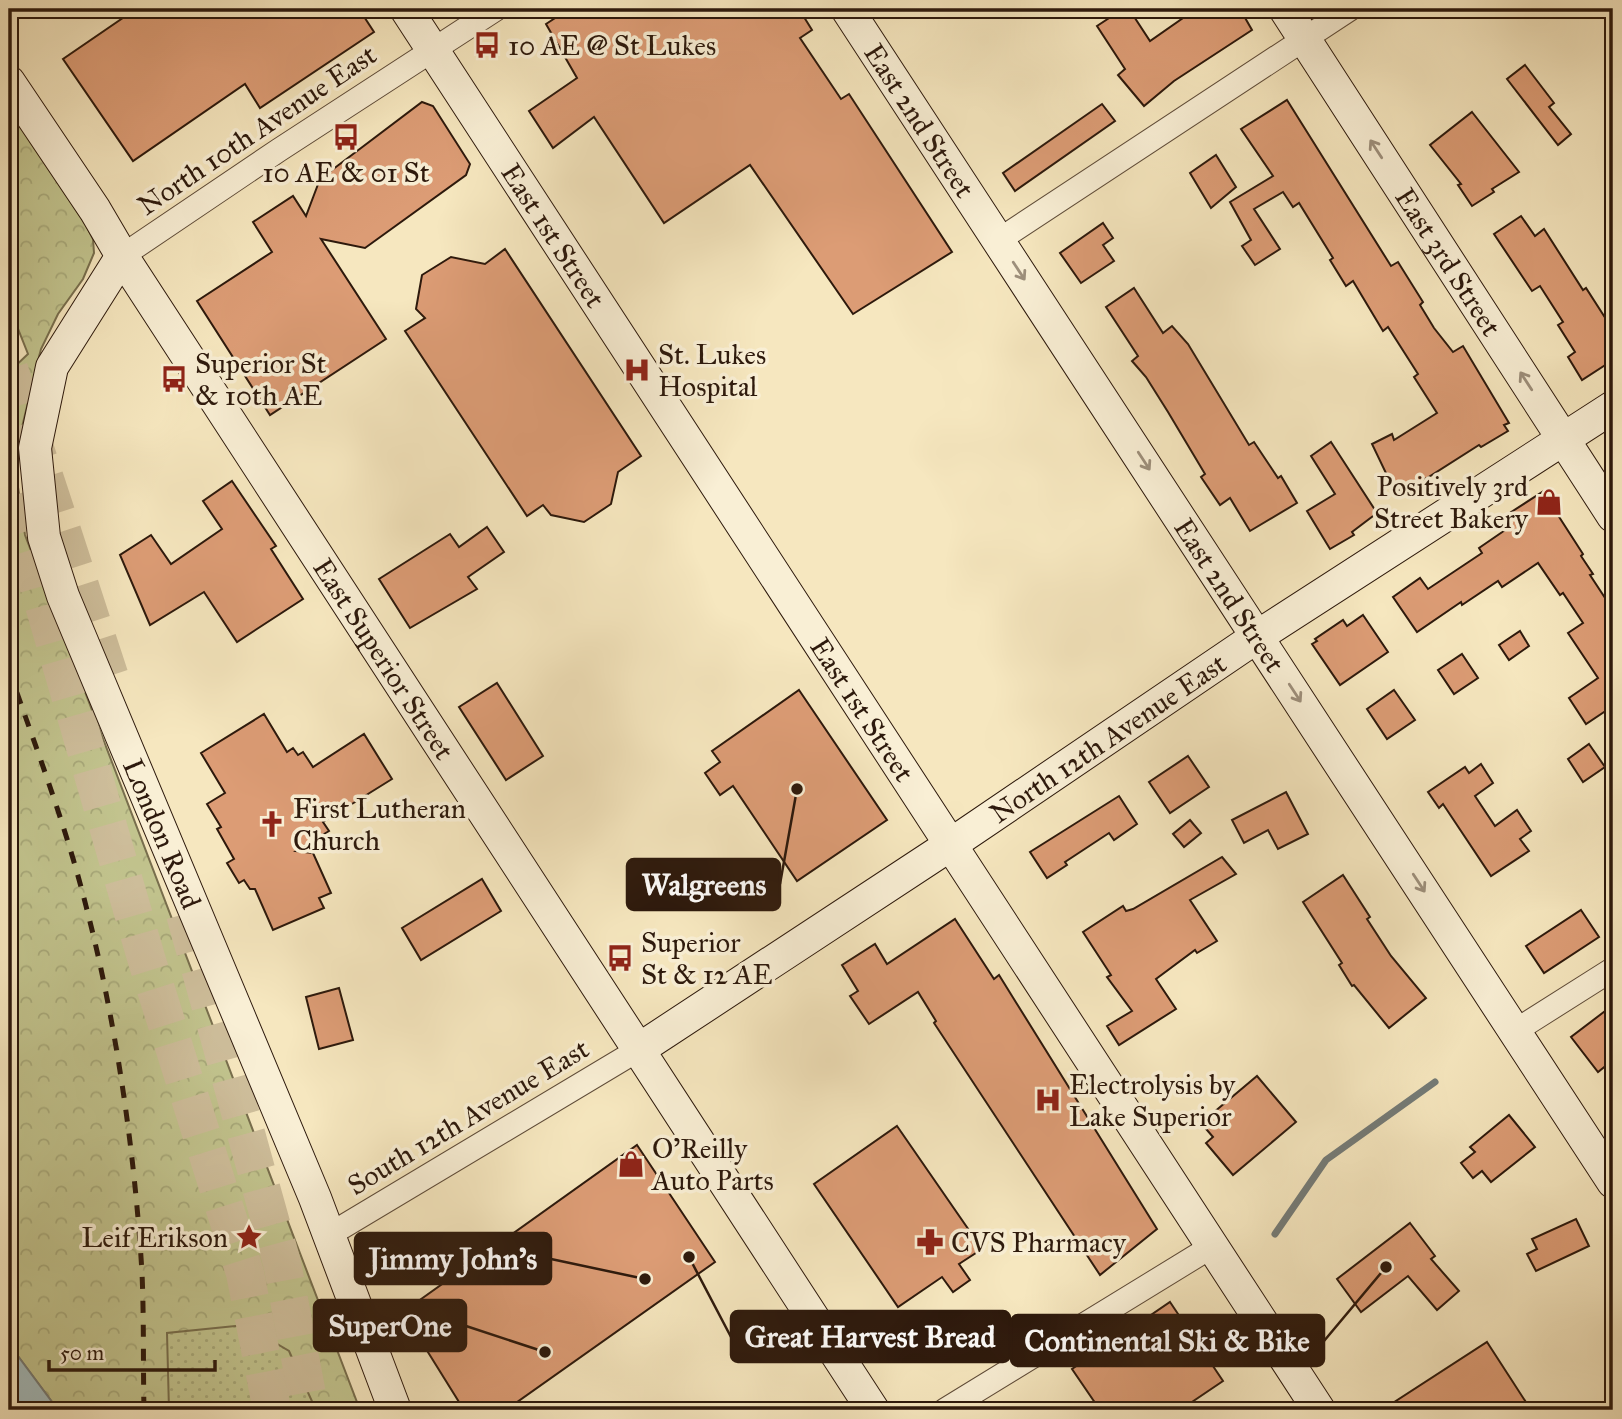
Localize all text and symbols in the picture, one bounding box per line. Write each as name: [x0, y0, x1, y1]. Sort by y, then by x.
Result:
place label: 10 AE @ St Lukes: [508, 28, 716, 63]
bus stop icon: 10 AE @ St Lukes: [472, 30, 502, 60]
street label: North 10th Avenue East: [131, 37, 383, 223]
street label: East 2nd Street: [857, 37, 983, 204]
bus stop icon: 10 AE & 01 St: [331, 122, 361, 152]
one-way arrow: [1368, 140, 1383, 159]
place label: 10 AE & 01 St: [262, 155, 430, 190]
street label: East 1st Street: [494, 157, 613, 314]
street label: East 3rd Street: [1388, 181, 1509, 342]
one-way arrow: [1012, 260, 1026, 280]
place label: St. Lukes Hospital: [658, 337, 766, 404]
place label: Superior St & 10th AE: [195, 346, 327, 413]
hospital icon: St. Lukes Hospital: [622, 355, 652, 385]
bus stop icon: Superior St & 10th AE: [159, 364, 189, 394]
one-way arrow: [1519, 372, 1534, 391]
one-way arrow: [1136, 451, 1151, 470]
place label: Positively 3rd Street Bakery: [1374, 469, 1529, 536]
shop icon: Positively 3rd Street Bakery: [1534, 487, 1564, 517]
street label: East 2nd Street: [1167, 512, 1293, 679]
street label: East Superior Street: [306, 551, 462, 766]
street label: East 1st Street: [803, 631, 922, 788]
street label: North 12th Avenue East: [983, 645, 1233, 830]
one-way arrow: [1288, 682, 1302, 702]
street label: London Road: [116, 753, 209, 914]
place label: First Lutheran Church: [293, 791, 466, 858]
church icon: First Lutheran Church: [257, 809, 287, 839]
callout: Walgreens: [627, 859, 780, 910]
text: Walgreens: [641, 867, 767, 903]
one-way arrow: [1412, 873, 1426, 893]
place label: Superior St & 12 AE: [641, 925, 773, 992]
bus stop icon: Superior St & 12 AE: [605, 943, 635, 973]
street label: South 12th Avenue East: [341, 1031, 595, 1203]
place label: Electrolysis by Lake Superior: [1069, 1067, 1236, 1134]
hospital icon: Electrolysis by Lake Superior: [1033, 1085, 1063, 1115]
place label: O'Reilly Auto Parts: [651, 1131, 774, 1198]
shop icon: O'Reilly Auto Parts: [616, 1149, 646, 1179]
place label: Leif Erikson: [82, 1220, 228, 1255]
place icon: Leif Erikson: [234, 1222, 264, 1252]
place label: CVS Pharmacy: [951, 1225, 1127, 1260]
pharmacy icon: CVS Pharmacy: [915, 1227, 945, 1257]
callout: Jimmy John's: [355, 1233, 551, 1284]
text: Jimmy John's: [365, 1241, 537, 1278]
callout: SuperOne: [314, 1300, 466, 1351]
text: SuperOne: [328, 1308, 452, 1344]
callout: Great Harvest Bread: [731, 1311, 1010, 1362]
callout: Continental Ski & Bike: [1011, 1315, 1324, 1366]
text: Great Harvest Bread: [744, 1319, 996, 1355]
text: Continental Ski & Bike: [1024, 1323, 1310, 1359]
scale bar: [49, 1328, 215, 1372]
text: 50 m: [60, 1340, 105, 1366]

